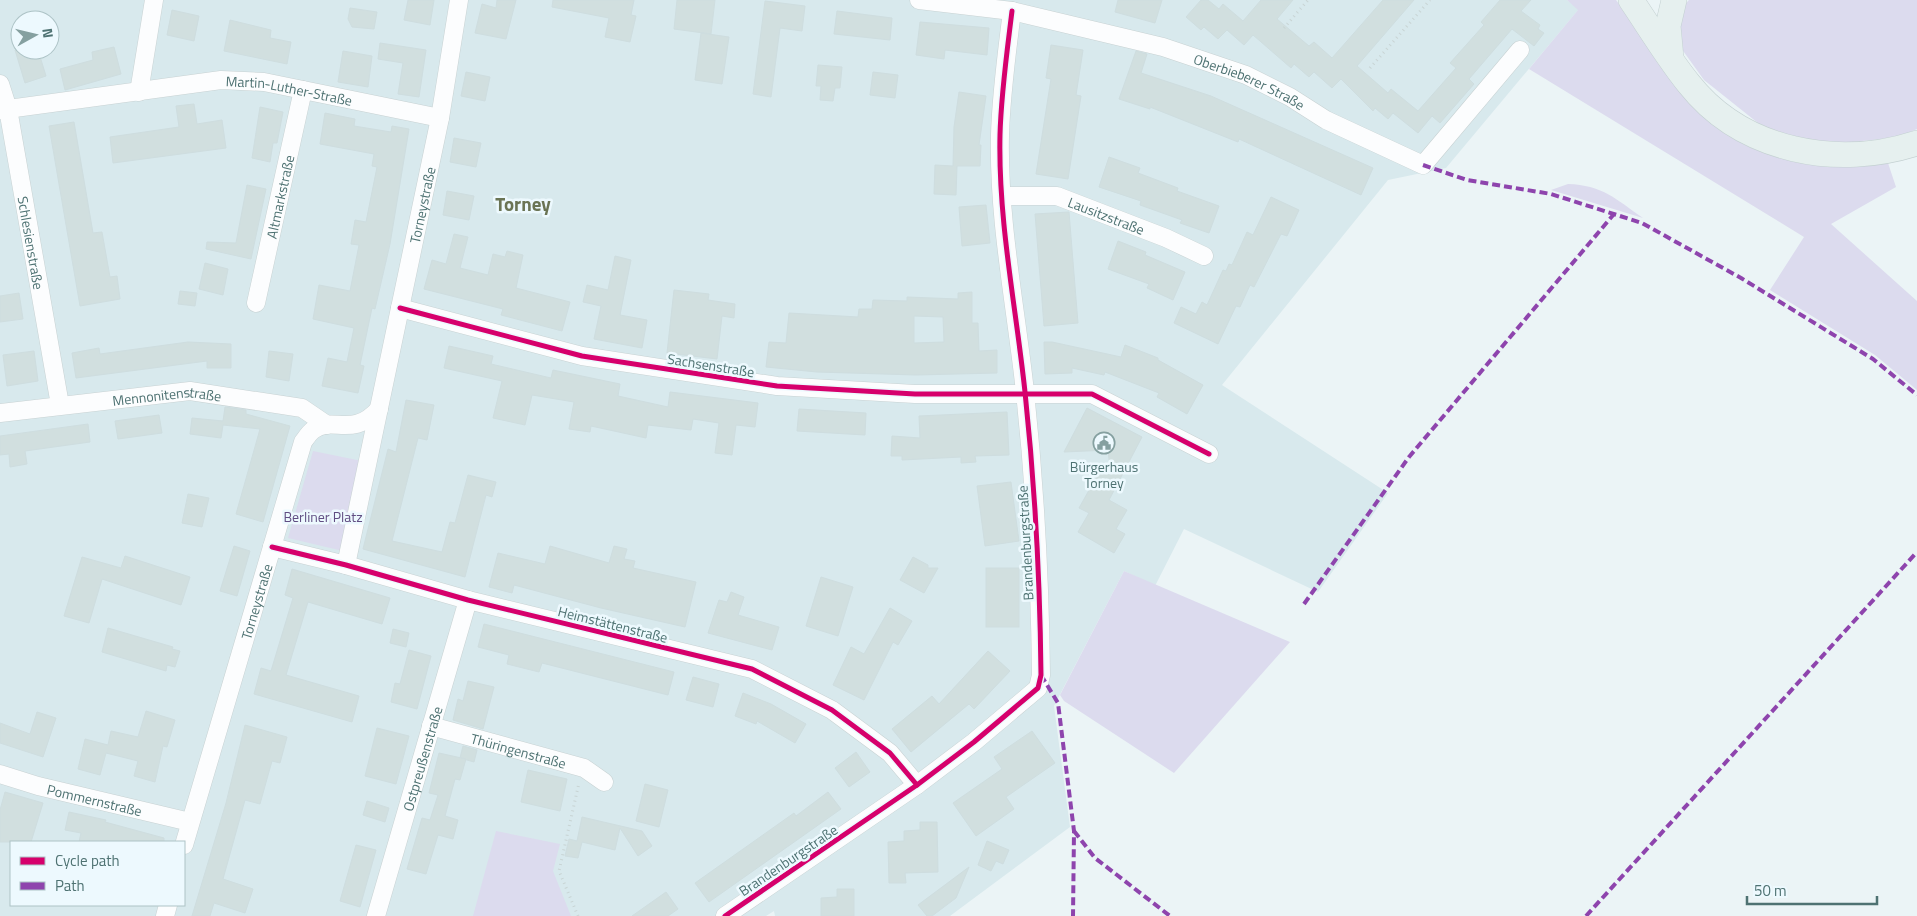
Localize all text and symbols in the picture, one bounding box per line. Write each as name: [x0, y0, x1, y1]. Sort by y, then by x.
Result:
north arrow: [10, 10, 60, 60]
text: N: [37, 27, 59, 39]
street label: Oberbieberer Straße: [1191, 48, 1309, 115]
street label: Martin-Luther-Straße: [225, 70, 354, 110]
street label: Altmarkstraße: [260, 153, 299, 240]
street label: Torneystraße: [403, 165, 440, 245]
district label: Torney: [495, 189, 551, 218]
street label: Lausitzstraße: [1065, 191, 1148, 239]
street label: Schlesienstraße: [13, 195, 50, 291]
street label: Sachsenstraße: [666, 348, 756, 382]
street label: Mennonitenstraße: [111, 381, 223, 410]
public building icon: Bürgerhaus Torney: [1092, 431, 1116, 455]
place label: Bürgerhaus Torney: [1070, 456, 1138, 493]
street label: Brandenburgstraße: [1012, 485, 1038, 601]
park label: Berliner Platz: [283, 506, 363, 527]
street label: Torneystraße: [235, 561, 277, 642]
street label: Heimstättenstraße: [556, 600, 670, 648]
street label: Ostpreußenstraße: [397, 704, 447, 814]
street label: Thüringenstraße: [469, 727, 569, 773]
street label: Pommernstraße: [45, 778, 144, 821]
street label: Brandenburgstraße: [734, 819, 842, 901]
legend: [10, 841, 185, 906]
text: Cycle path: [55, 849, 120, 872]
text: Path: [55, 874, 85, 897]
scale bar: [1747, 874, 1877, 906]
text: 50 m: [1754, 879, 1787, 902]

